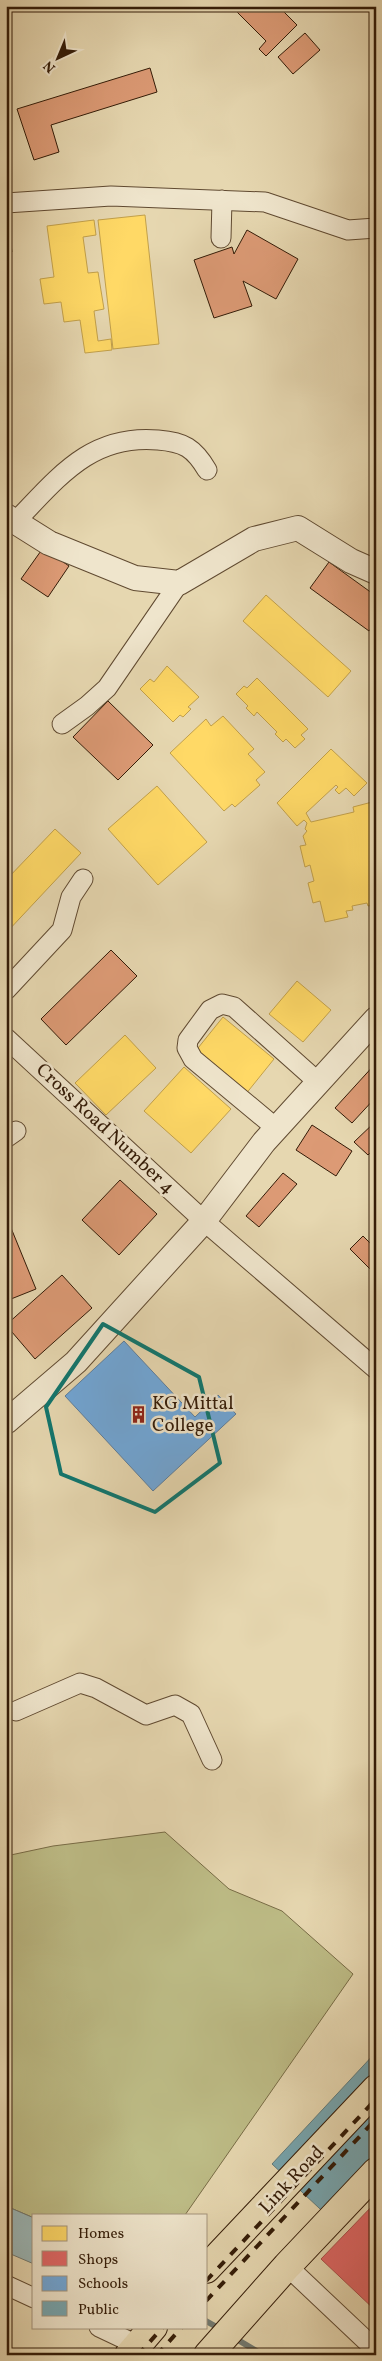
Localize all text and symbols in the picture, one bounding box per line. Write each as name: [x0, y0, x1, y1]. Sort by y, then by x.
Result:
north arrow: [32, 32, 82, 82]
text: N: [40, 56, 60, 77]
street label: Cross Road Number 4: [30, 1058, 180, 1200]
place label: KG Mittal College: [152, 1391, 234, 1439]
building icon: KG Mittal College: [128, 1405, 148, 1425]
street label: Link Road: [254, 2140, 330, 2220]
legend: [32, 2214, 208, 2328]
text: Homes: [78, 2224, 124, 2245]
text: Shops: [78, 2250, 118, 2271]
text: Schools: [78, 2274, 128, 2295]
text: Public: [78, 2300, 119, 2321]

